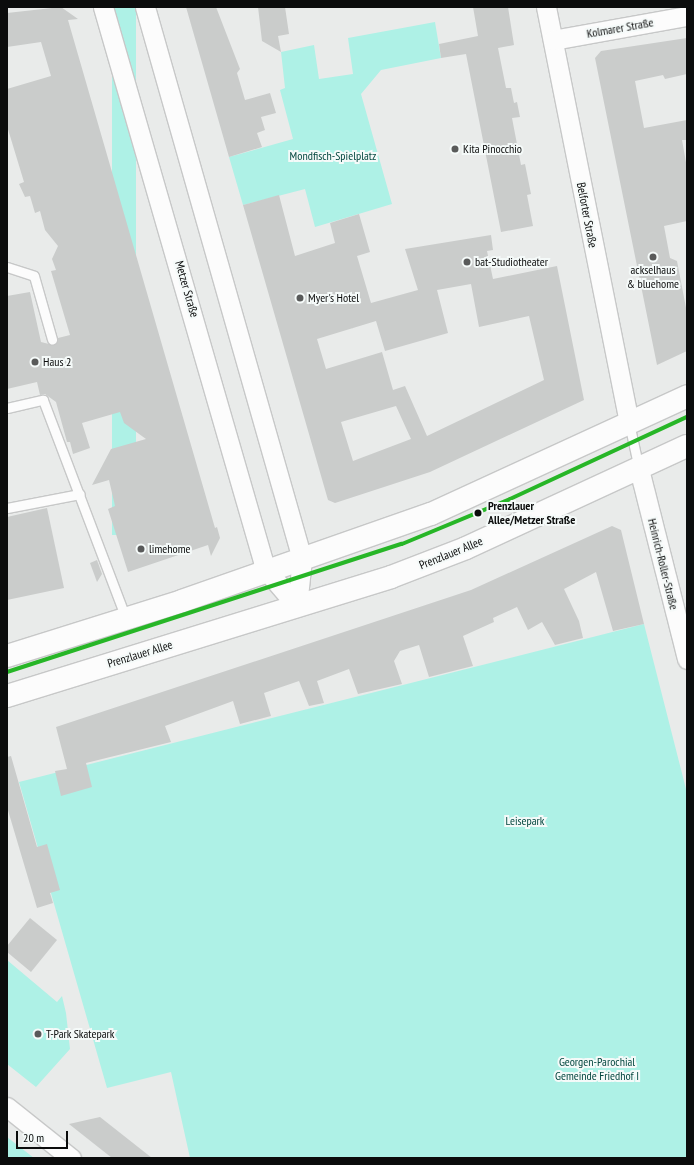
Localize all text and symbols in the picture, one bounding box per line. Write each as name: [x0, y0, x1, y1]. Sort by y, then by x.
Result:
street label: Kolmarer Straße: [586, 15, 654, 41]
place label: Kita Pinocchio: [463, 142, 522, 156]
marker: Kita Pinocchio: [450, 144, 460, 154]
park label: Mondfisch-Spielplatz: [290, 149, 376, 163]
street label: Belforter Straße: [574, 181, 600, 249]
marker: ackselhaus & bluehome: [648, 252, 658, 262]
place label: bat-Studiotheater: [475, 255, 548, 269]
marker: bat-Studiotheater: [462, 257, 472, 267]
street label: Metzer Straße: [172, 259, 202, 319]
place label: ackselhaus & bluehome: [627, 263, 679, 291]
place label: Myer's Hotel: [308, 291, 359, 305]
marker: Myer's Hotel: [295, 293, 305, 303]
place label: Haus 2: [43, 355, 71, 369]
marker: Haus 2: [30, 357, 40, 367]
place label: Prenzlauer Allee/Metzer Straße: [488, 499, 575, 527]
marker: Prenzlauer Allee/Metzer Straße: [471, 506, 485, 520]
street label: Heinrich-Roller-Straße: [645, 517, 681, 611]
street label: Prenzlauer Allee: [417, 534, 485, 572]
place label: limehome: [149, 542, 190, 556]
marker: limehome: [136, 544, 146, 554]
street label: Prenzlauer Allee: [106, 637, 174, 671]
park label: Leisepark: [506, 814, 544, 828]
place label: T-Park Skatepark: [46, 1027, 115, 1041]
marker: T-Park Skatepark: [33, 1029, 43, 1039]
park label: Georgen-Parochial Gemeinde Friedhof I: [555, 1055, 639, 1083]
scale bar: [18, 1123, 70, 1149]
text: 20 m: [23, 1130, 44, 1145]

